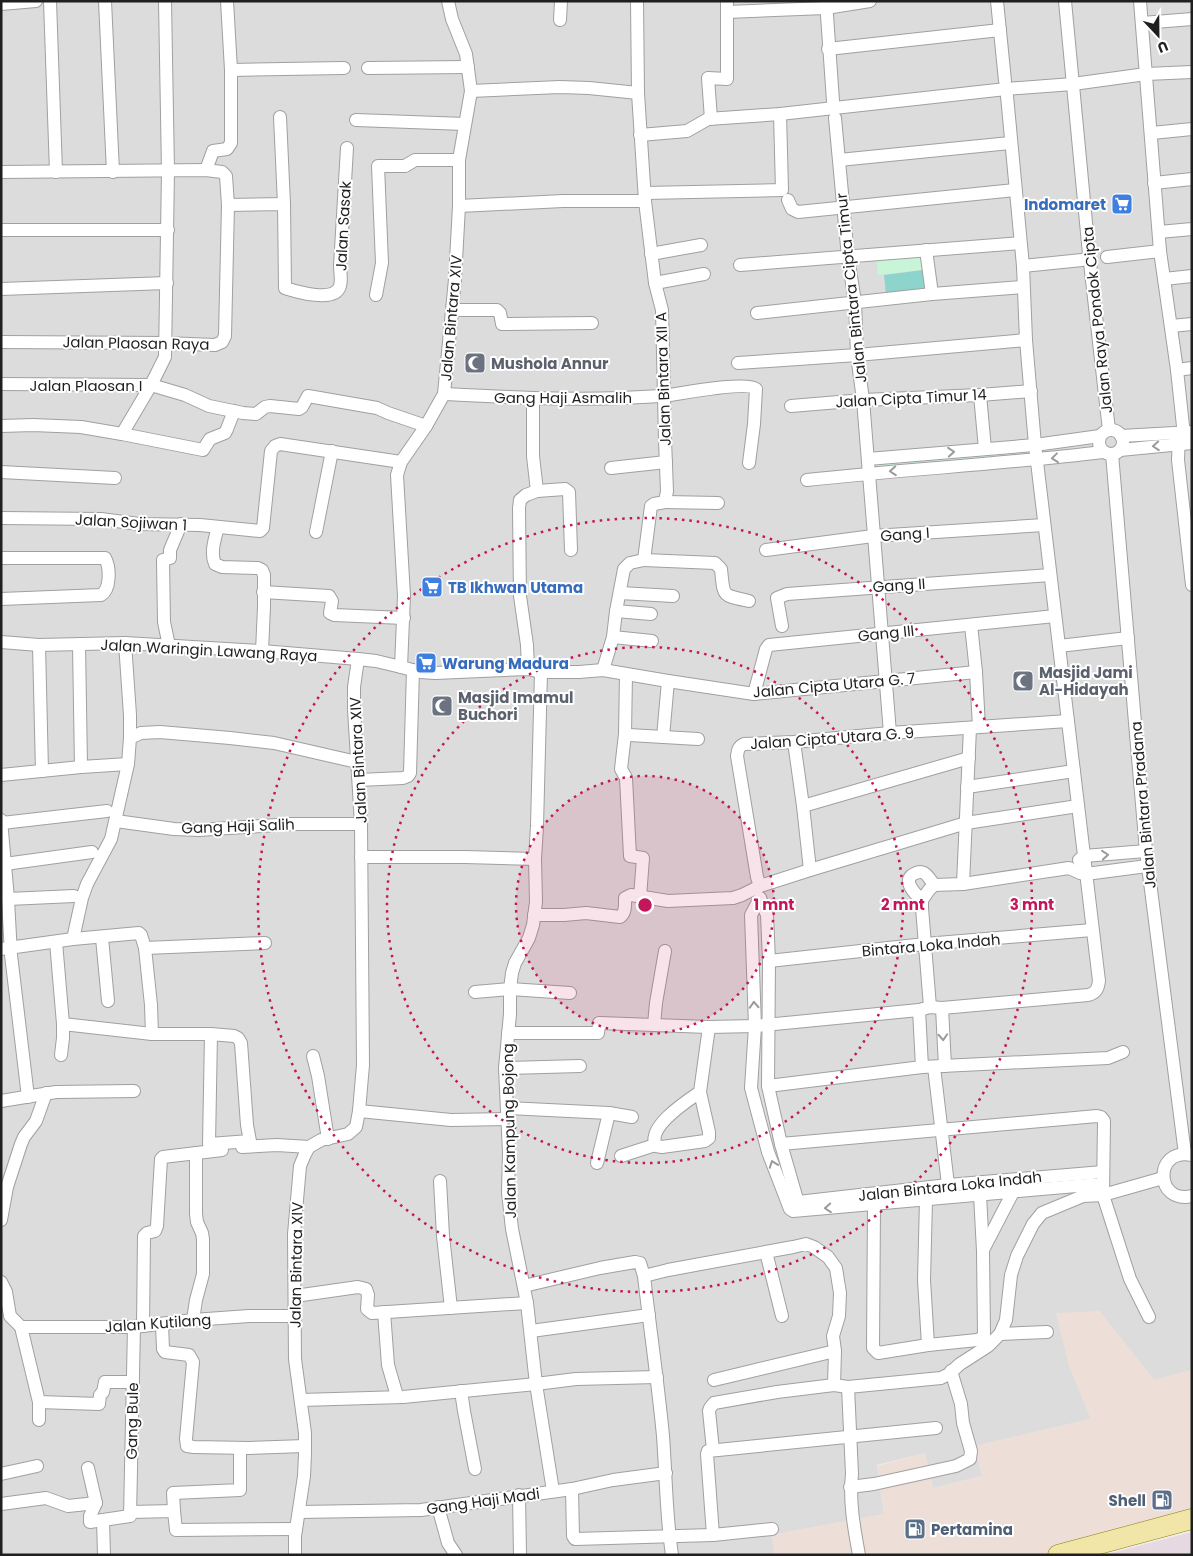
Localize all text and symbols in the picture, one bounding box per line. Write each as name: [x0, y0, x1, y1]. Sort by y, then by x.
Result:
north arrow: [1133, 10, 1183, 60]
text: U: [1154, 36, 1171, 58]
street label: Jalan Sasak: [330, 180, 356, 272]
street label: Jalan Bintara Cipta Timur: [831, 192, 871, 384]
supermarket icon: Indomaret: [1110, 192, 1134, 216]
place label: Indomaret: [1024, 194, 1106, 215]
street label: Jalan Raya Pondok Cipta: [1077, 226, 1117, 414]
street label: Jalan Bintara XIV: [435, 254, 467, 382]
street label: Jalan Bintara XII A: [650, 312, 676, 446]
street label: Jalan Plaosan Raya: [62, 331, 210, 355]
mosque icon: Mushola Annur: [463, 351, 487, 375]
place label: Mushola Annur: [491, 353, 609, 374]
street label: Jalan Plaosan I: [30, 375, 142, 396]
street label: Jalan Cipta Timur 14: [835, 384, 987, 412]
street label: Gang Haji Asmalih: [494, 387, 632, 408]
one-way arrow: [1152, 440, 1160, 451]
one-way arrow: [947, 447, 955, 458]
one-way arrow: [1051, 452, 1059, 463]
one-way arrow: [889, 466, 897, 477]
street label: Jalan Sojiwan 1: [74, 509, 188, 535]
street label: Gang I: [880, 522, 930, 546]
street label: Gang II: [872, 573, 926, 597]
supermarket icon: TB Ikhwan Utama: [420, 575, 444, 599]
place label: TB Ikhwan Utama: [448, 577, 583, 598]
street label: Gang III: [857, 620, 915, 646]
street label: Jalan Waringin Lawang Raya: [100, 634, 318, 666]
supermarket icon: Warung Madura: [414, 651, 438, 675]
place label: Warung Madura: [442, 653, 569, 674]
place label: Masjid Jami Al-Hidayah: [1039, 662, 1133, 700]
street label: Jalan Cipta Utara G. 7: [752, 667, 916, 703]
mosque icon: Masjid Jami Al-Hidayah: [1011, 669, 1035, 693]
place label: Masjid Imamul Buchori: [458, 687, 573, 725]
mosque icon: Masjid Imamul Buchori: [430, 694, 454, 718]
street label: Jalan Bintara XIV: [344, 696, 372, 824]
street label: Jalan Bintara Pradana: [1125, 721, 1161, 889]
street label: Jalan Cipta Utara G. 9: [749, 722, 915, 754]
street label: Gang Haji Salih: [181, 814, 295, 838]
one-way arrow: [1102, 849, 1110, 860]
text: 1 mnt: [754, 894, 794, 915]
text: 2 mnt: [881, 894, 925, 915]
text: 3 mnt: [1010, 894, 1054, 915]
centre of rings: [636, 896, 654, 914]
street label: Bintara Loka Indah: [861, 928, 1001, 962]
one-way arrow: [749, 1000, 760, 1008]
one-way arrow: [938, 1033, 949, 1041]
street label: Jalan Kampung Bojong: [497, 1043, 521, 1219]
one-way arrow: [769, 1160, 779, 1169]
street label: Jalan Bintara Loka Indah: [857, 1166, 1043, 1206]
street label: Jalan Bintara XIV: [284, 1202, 308, 1328]
one-way arrow: [824, 1203, 832, 1214]
street label: Jalan Kutilang: [104, 1309, 212, 1337]
street label: Gang Bule: [121, 1382, 143, 1460]
street label: Gang Haji Madi: [425, 1483, 541, 1519]
fuel station icon: Shell: [1150, 1488, 1174, 1512]
place label: Shell: [1109, 1490, 1146, 1511]
fuel station icon: Pertamina: [903, 1517, 927, 1541]
place label: Pertamina: [931, 1519, 1013, 1540]

